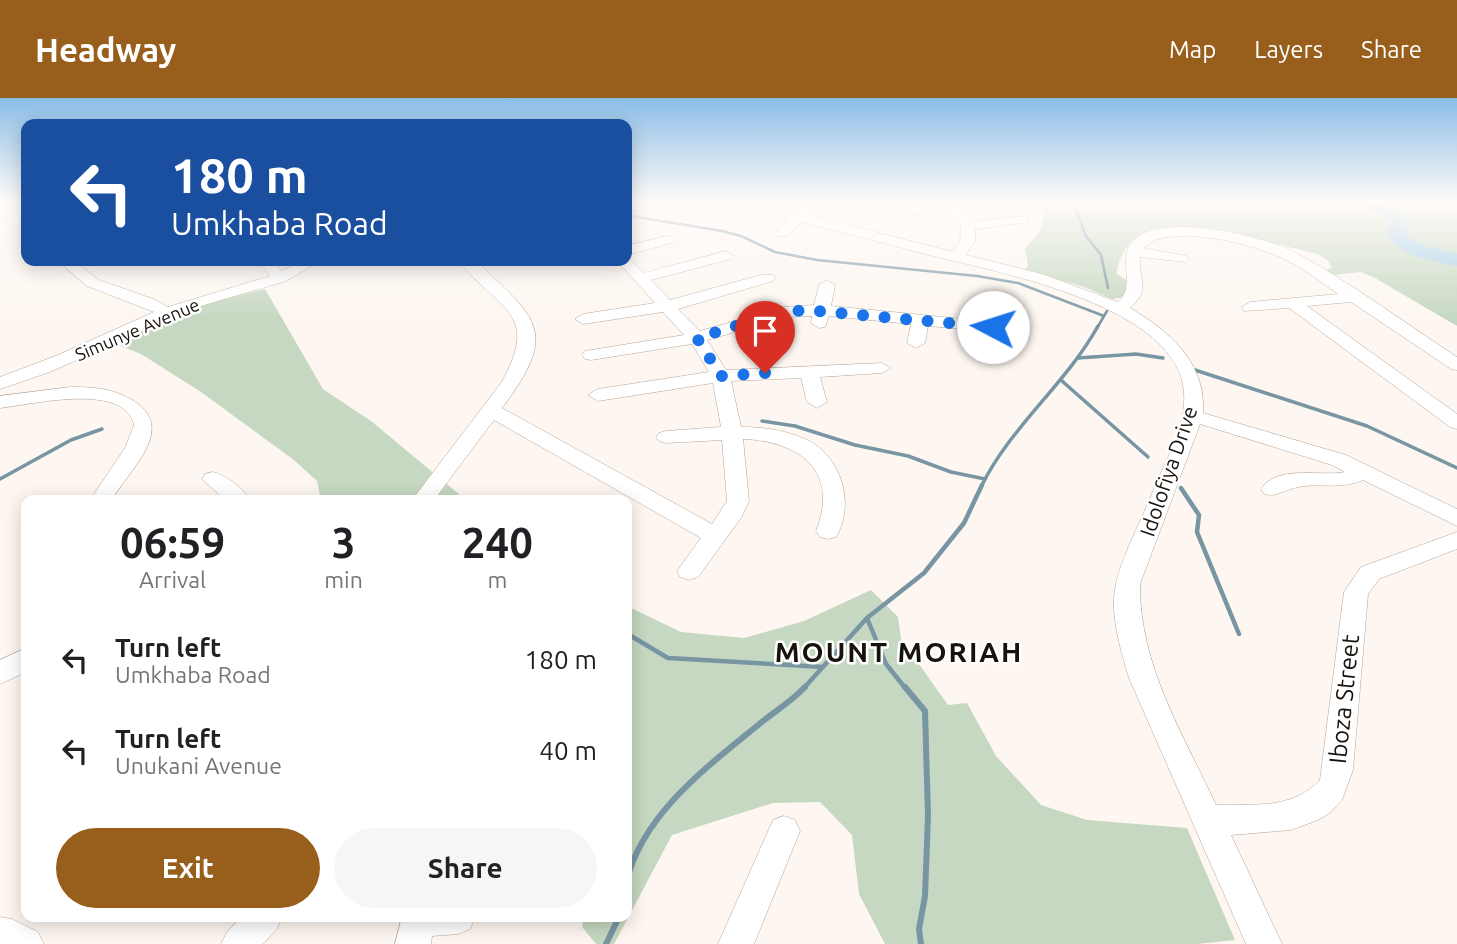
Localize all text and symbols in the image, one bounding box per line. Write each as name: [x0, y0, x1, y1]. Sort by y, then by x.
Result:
text: Headway: [35, 31, 176, 68]
text: Map: [1169, 36, 1216, 63]
text: Layers: [1254, 36, 1323, 63]
text: Share: [1361, 36, 1422, 63]
icon: left: [56, 147, 147, 238]
text: 180 m: [171, 147, 308, 202]
text: Umkhaba Road: [171, 205, 388, 241]
position arrow: [956, 290, 1030, 364]
street label: Simunye Avenue: [72, 294, 202, 364]
pin: [735, 301, 795, 373]
icon: arrive: [746, 312, 784, 350]
street label: Idolofiya Drive: [1134, 403, 1202, 539]
text: 06:59: [120, 519, 225, 566]
text: 3: [332, 519, 355, 566]
text: 240: [462, 519, 533, 566]
text: Arrival: [139, 567, 206, 592]
text: min: [324, 567, 363, 592]
text: m: [487, 567, 507, 592]
street label: Iboza Street: [1324, 632, 1364, 765]
text: Turn left: [115, 633, 221, 662]
district label: MOUNT MORIAH: [775, 636, 1023, 667]
icon: left: [56, 641, 94, 679]
text: 180 m: [525, 645, 597, 674]
text: Umkhaba Road: [115, 662, 271, 687]
text: Turn left: [115, 724, 221, 753]
icon: left: [56, 732, 94, 770]
text: 40 m: [539, 736, 597, 765]
text: Unukani Avenue: [115, 753, 282, 778]
button: Exit: [56, 828, 320, 908]
button: Share: [334, 828, 597, 908]

